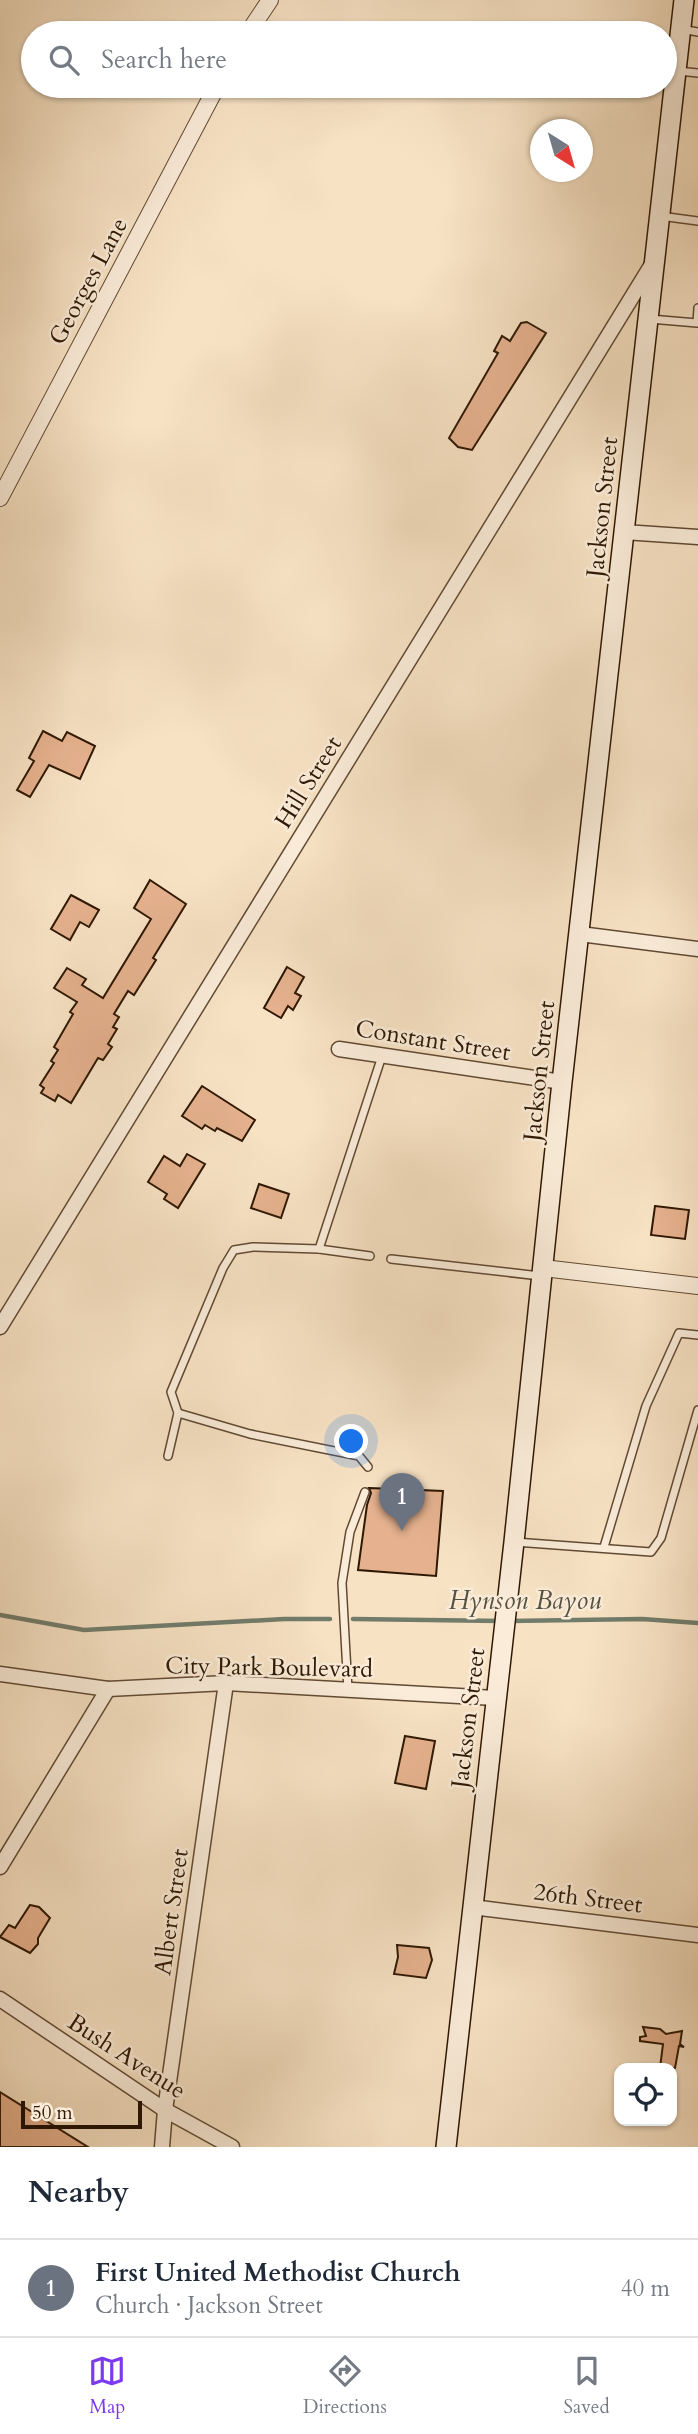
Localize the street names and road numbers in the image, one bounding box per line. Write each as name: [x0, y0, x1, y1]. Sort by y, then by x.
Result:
street label: Georges Lane: [41, 212, 136, 351]
street label: Jackson Street: [578, 435, 626, 582]
street label: Hill Street: [267, 729, 350, 835]
street label: Jackson Street: [515, 999, 563, 1146]
street label: Constant Street: [353, 1012, 513, 1069]
street label: Jackson Street: [443, 1646, 494, 1793]
street label: City Park Boulevard: [165, 1649, 373, 1686]
street label: Albert Street: [146, 1846, 197, 1977]
street label: 26th Street: [532, 1875, 645, 1922]
street label: Bush Avenue: [61, 2006, 192, 2107]

